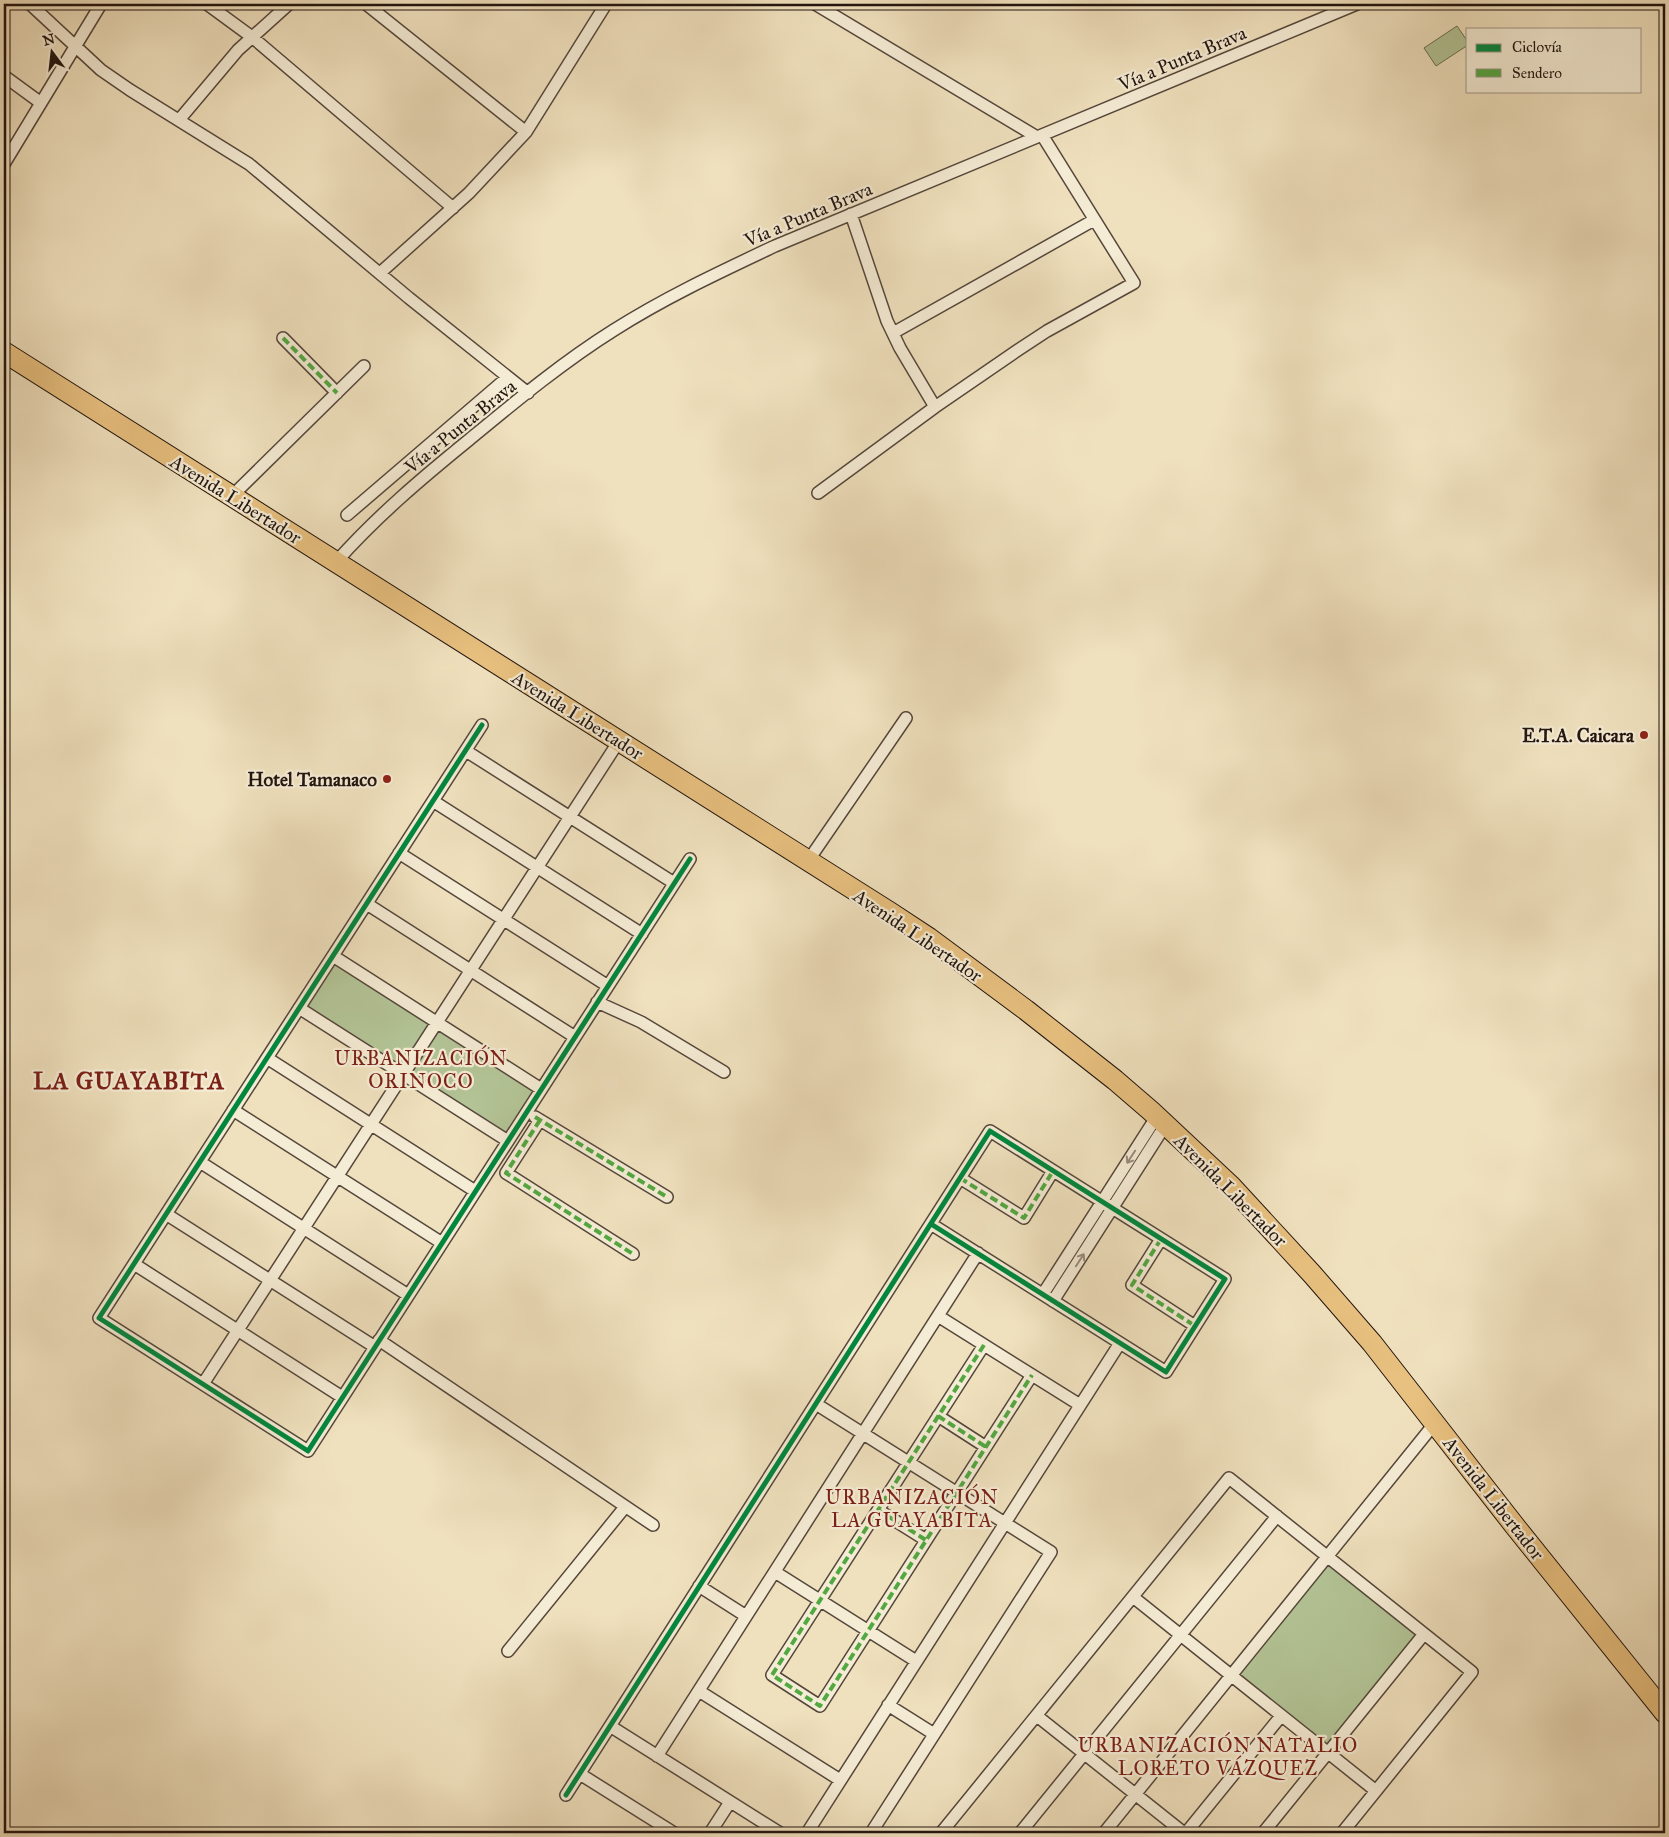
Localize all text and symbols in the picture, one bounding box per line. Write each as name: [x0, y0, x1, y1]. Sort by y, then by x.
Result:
street label: Vía a Punta Brava: [1114, 21, 1251, 96]
north arrow: [28, 28, 78, 78]
legend: [1466, 28, 1642, 92]
text: N: [41, 30, 57, 50]
text: Ciclovía: [1512, 38, 1563, 56]
text: Sendero: [1512, 64, 1562, 82]
street label: Vía a Punta Brava: [740, 177, 877, 252]
street label: Vía a Punta Brava: [399, 374, 521, 479]
street label: Avenida Libertador: [165, 449, 306, 549]
street label: Avenida Libertador: [507, 665, 648, 765]
place label: E.T.A. Caicara: [1522, 724, 1635, 747]
marker: E.T.A. Caicara: [1638, 729, 1650, 741]
place label: Hotel Tamanaco: [247, 768, 377, 791]
marker: Hotel Tamanaco: [381, 773, 393, 785]
street label: Avenida Libertador: [848, 883, 987, 987]
district label: URBANIZACIÓN ORINOCO: [334, 1044, 508, 1093]
district label: LA GUAYABITA: [33, 1066, 225, 1096]
street label: Avenida Libertador: [1169, 1128, 1293, 1252]
one-way arrow: [1126, 1150, 1136, 1164]
one-way arrow: [1075, 1253, 1085, 1267]
street label: Avenida Libertador: [1438, 1431, 1550, 1565]
district label: URBANIZACIÓN LA GUAYABITA: [825, 1483, 999, 1532]
district label: URBANIZACIÓN NATALIO LORETO VÁZQUEZ: [1078, 1731, 1358, 1780]

